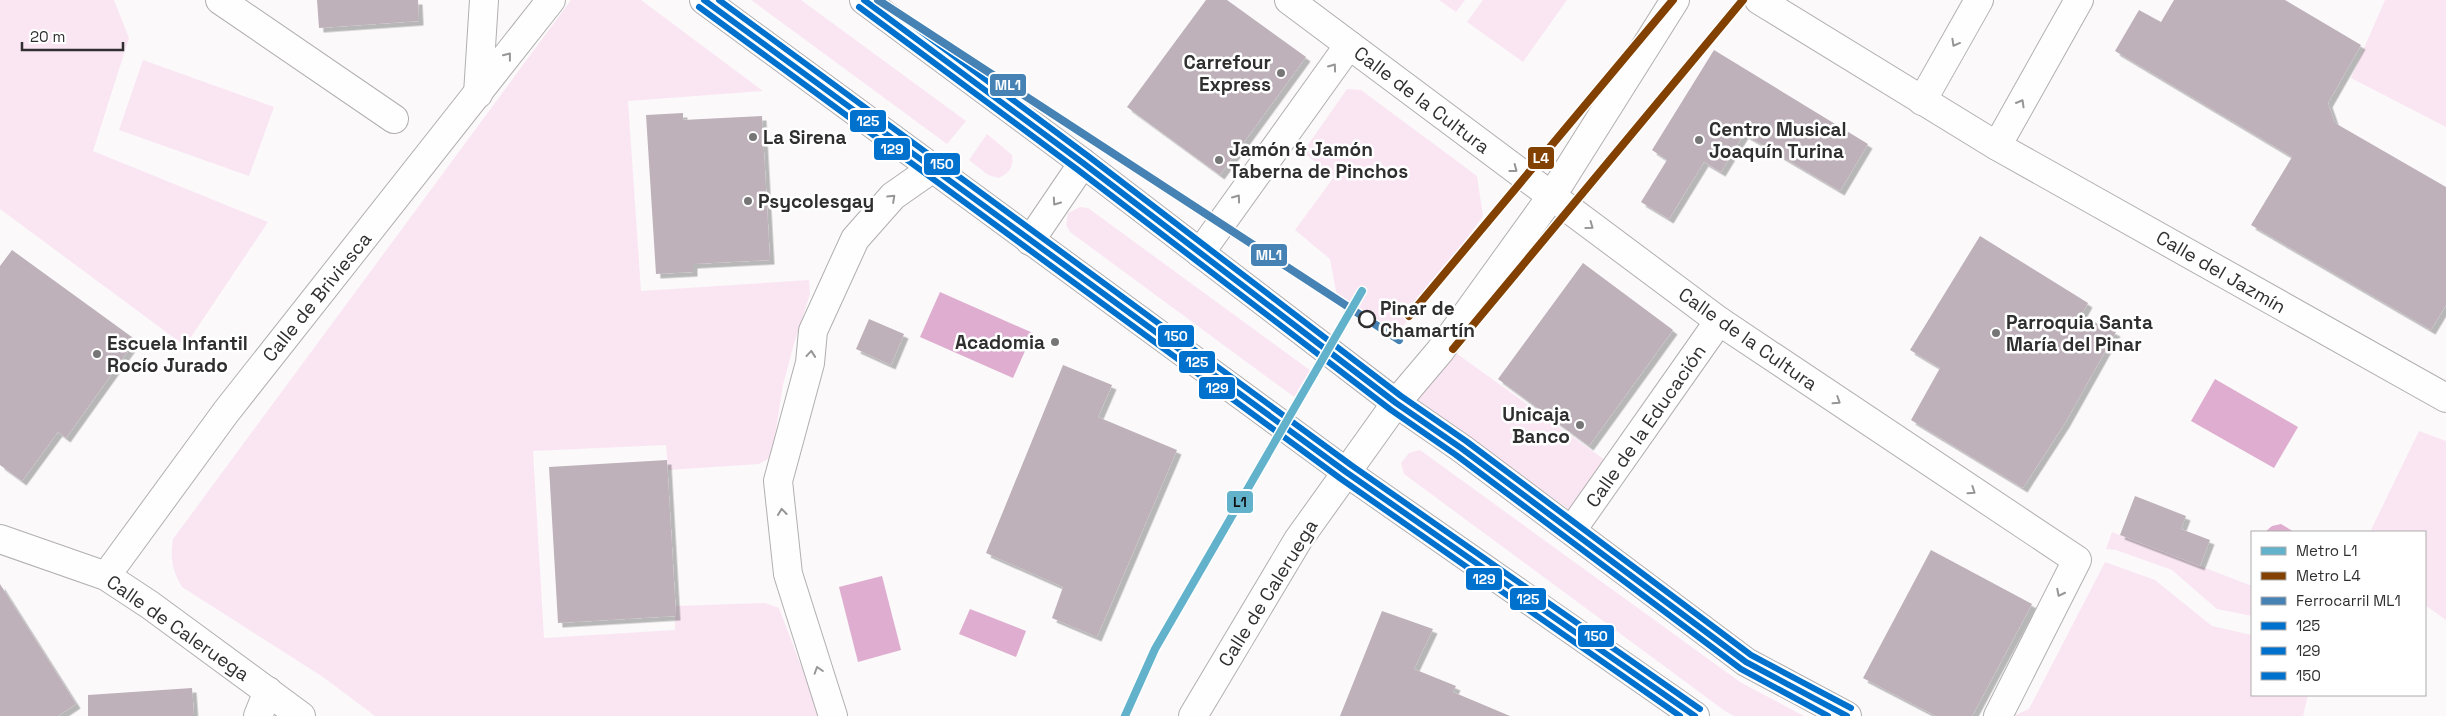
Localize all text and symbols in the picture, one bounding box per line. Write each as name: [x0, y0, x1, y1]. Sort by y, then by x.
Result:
scale bar: [22, 20, 124, 52]
text: 20 m: [30, 27, 65, 46]
one-way arrow: [1951, 37, 1961, 46]
street label: Calle de la Cultura: [1349, 41, 1495, 159]
place label: Carrefour Express: [1184, 50, 1271, 97]
one-way arrow: [503, 53, 511, 62]
one-way arrow: [1327, 63, 1336, 73]
marker: Carrefour Express: [1275, 67, 1287, 79]
line badge: ML1: [989, 73, 1027, 97]
text: ML1: [995, 76, 1021, 94]
one-way arrow: [2014, 100, 2024, 109]
line badge: 125: [849, 109, 887, 133]
text: 125: [856, 112, 880, 130]
place label: Centro Musical Joaquín Turina: [1709, 117, 1847, 164]
place label: La Sirena: [763, 125, 847, 150]
marker: La Sirena: [747, 131, 759, 143]
marker: Centro Musical Joaquín Turina: [1693, 134, 1705, 146]
line badge: 129: [873, 137, 911, 161]
place label: Jamón & Jamón Taberna de Pinchos: [1229, 137, 1408, 184]
text: 129: [880, 140, 904, 158]
line badge: L4: [1527, 146, 1555, 170]
text: L4: [1533, 149, 1549, 167]
line badge: 150: [923, 152, 961, 176]
marker: Jamón & Jamón Taberna de Pinchos: [1213, 154, 1225, 166]
text: 150: [930, 155, 954, 173]
one-way arrow: [1508, 163, 1518, 172]
place label: Psycolesgay: [758, 189, 874, 214]
one-way arrow: [1231, 194, 1240, 204]
marker: Psycolesgay: [742, 195, 754, 207]
one-way arrow: [887, 195, 896, 204]
one-way arrow: [1053, 196, 1062, 206]
one-way arrow: [1584, 220, 1594, 229]
street label: Calle del Jazmín: [2152, 225, 2290, 319]
street label: Calle de Briviesca: [257, 227, 377, 367]
line badge: ML1: [1250, 243, 1288, 267]
text: ML1: [1256, 246, 1282, 264]
street label: Calle de la Cultura: [1674, 282, 1822, 396]
place label: Pinar de Chamartín: [1380, 296, 1475, 343]
marker: Pinar de Chamartín: [1358, 310, 1376, 328]
place label: Parroquia Santa María del Pinar: [2006, 310, 2153, 357]
line badge: 150: [1157, 324, 1195, 348]
text: 150: [1164, 327, 1188, 345]
marker: Parroquia Santa María del Pinar: [1990, 327, 2002, 339]
place label: Acadomia: [955, 330, 1045, 355]
place label: Escuela Infantil Rocío Jurado: [107, 331, 248, 378]
marker: Acadomia: [1049, 336, 1061, 348]
street label: Calle de la Educación: [1580, 340, 1712, 512]
marker: Escuela Infantil Rocío Jurado: [91, 348, 103, 360]
one-way arrow: [805, 350, 816, 358]
line badge: 125: [1178, 350, 1216, 374]
text: 125: [1185, 353, 1209, 371]
line badge: 129: [1198, 376, 1236, 400]
text: 129: [1205, 379, 1229, 397]
one-way arrow: [1832, 394, 1841, 404]
place label: Unicaja Banco: [1502, 402, 1570, 449]
marker: Unicaja Banco: [1574, 419, 1586, 431]
one-way arrow: [1966, 485, 1976, 494]
line badge: L1: [1226, 490, 1254, 514]
text: L1: [1233, 493, 1247, 511]
one-way arrow: [776, 508, 787, 516]
street label: Calle de Caleruega: [1213, 515, 1323, 671]
legend: [2251, 531, 2426, 696]
text: Metro L1: [2296, 541, 2357, 560]
text: Metro L4: [2296, 566, 2361, 585]
line badge: 129: [1465, 567, 1503, 591]
street label: Calle de Caleruega: [102, 569, 254, 687]
text: 129: [1472, 570, 1496, 588]
line badge: 125: [1509, 587, 1547, 611]
one-way arrow: [2056, 588, 2066, 597]
text: 125: [1516, 590, 1540, 608]
text: Ferrocarril ML1: [2296, 591, 2401, 610]
text: 125: [2296, 616, 2320, 635]
line badge: 150: [1577, 624, 1615, 648]
text: 150: [1584, 627, 1608, 645]
text: 129: [2296, 641, 2320, 660]
one-way arrow: [814, 666, 824, 674]
text: 150: [2296, 666, 2321, 685]

